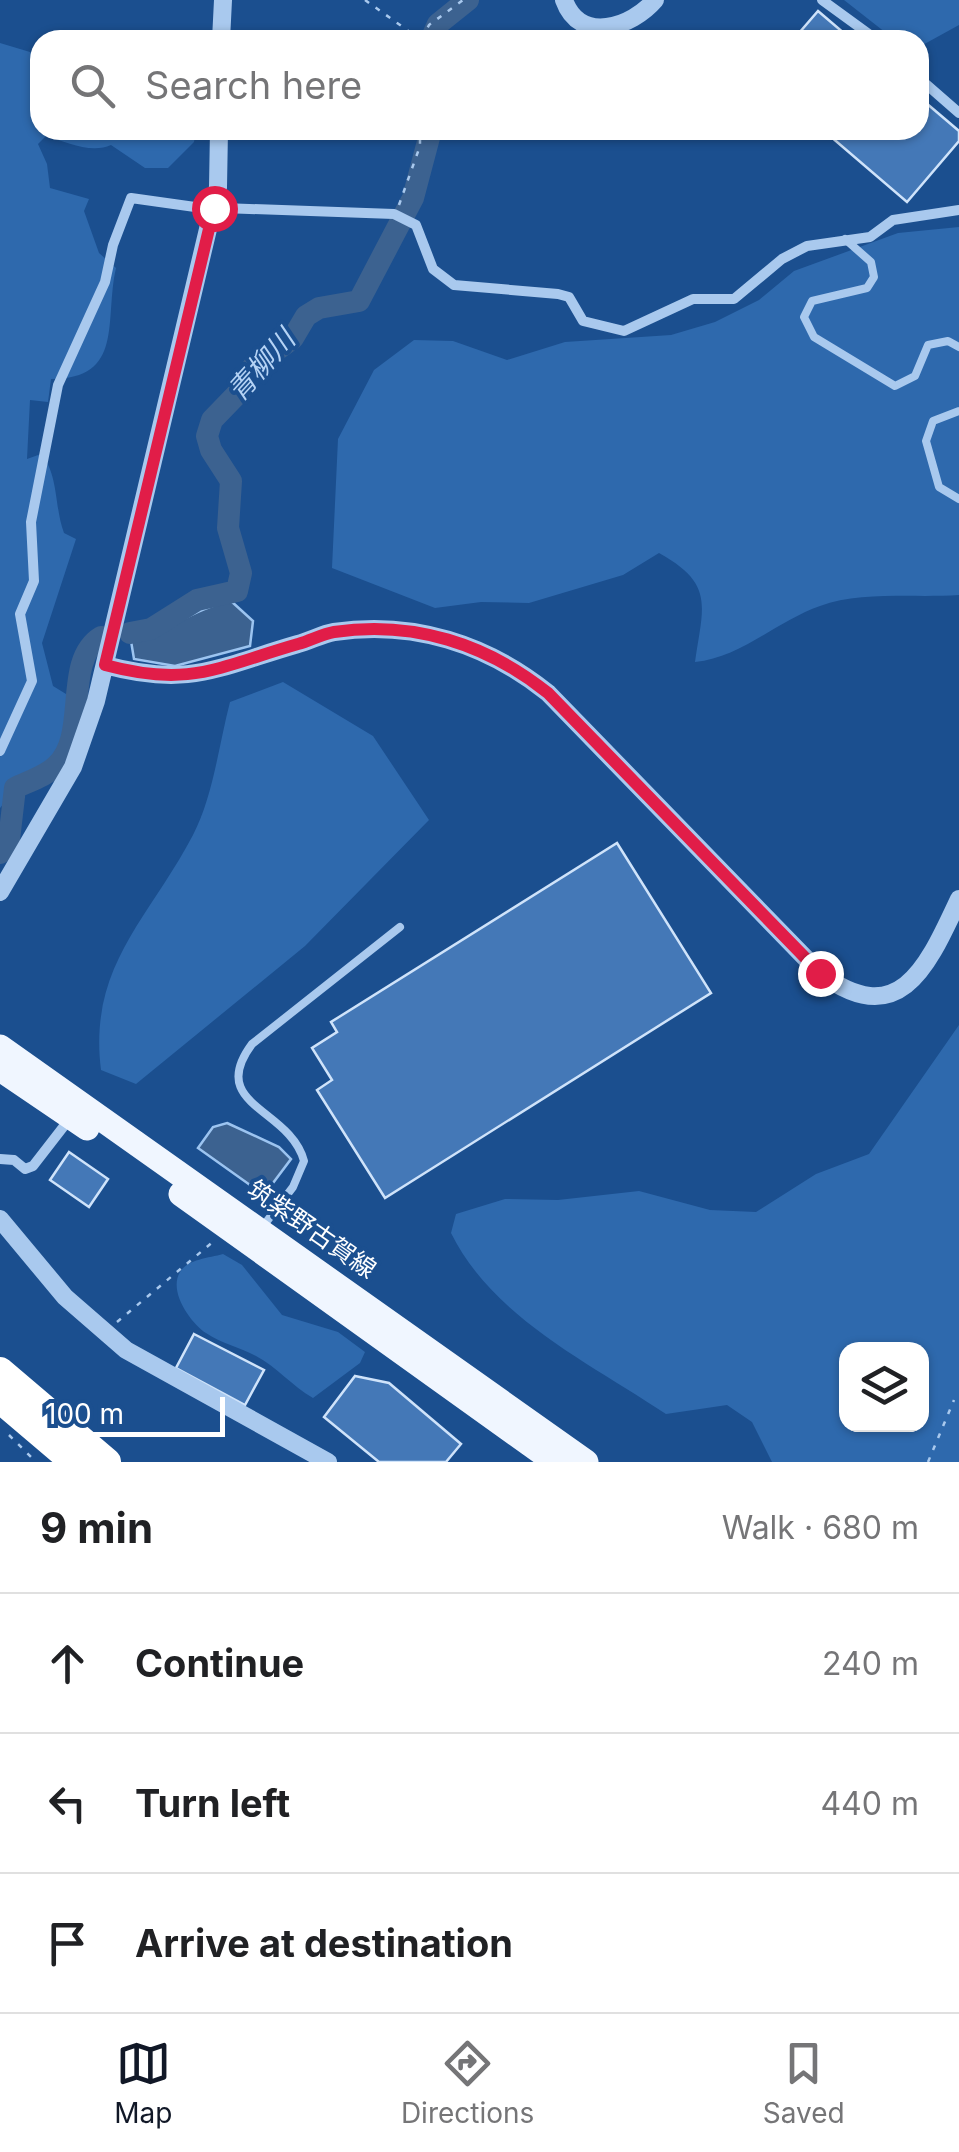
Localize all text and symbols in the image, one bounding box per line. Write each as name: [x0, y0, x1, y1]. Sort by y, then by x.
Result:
search box: [30, 30, 929, 140]
icon: search: [65, 58, 120, 113]
text: Search here: [145, 62, 362, 108]
route start: [192, 186, 238, 232]
water label: 青柳川: [220, 320, 304, 408]
route end: [798, 951, 844, 997]
street label: 筑紫野古賀線: [242, 1174, 382, 1284]
map controls: [839, 1342, 929, 1432]
button: layers: [839, 1342, 929, 1432]
scale bar: [30, 1392, 225, 1436]
text: 100 m: [45, 1397, 124, 1431]
text: 9 min: [40, 1502, 153, 1553]
text: Walk · 680 m: [722, 1508, 919, 1547]
icon: ahead: [40, 1636, 95, 1691]
text: Continue: [135, 1640, 304, 1686]
text: 240 m: [822, 1644, 919, 1683]
icon: left: [40, 1776, 95, 1831]
text: Turn left: [135, 1780, 290, 1826]
text: 440 m: [820, 1784, 919, 1823]
icon: arrive: [40, 1916, 95, 1971]
text: Arrive at destination: [135, 1920, 513, 1966]
tab: Map: [114, 2036, 172, 2130]
tab: Directions: [401, 2036, 534, 2130]
tab: Saved: [763, 2036, 845, 2130]

